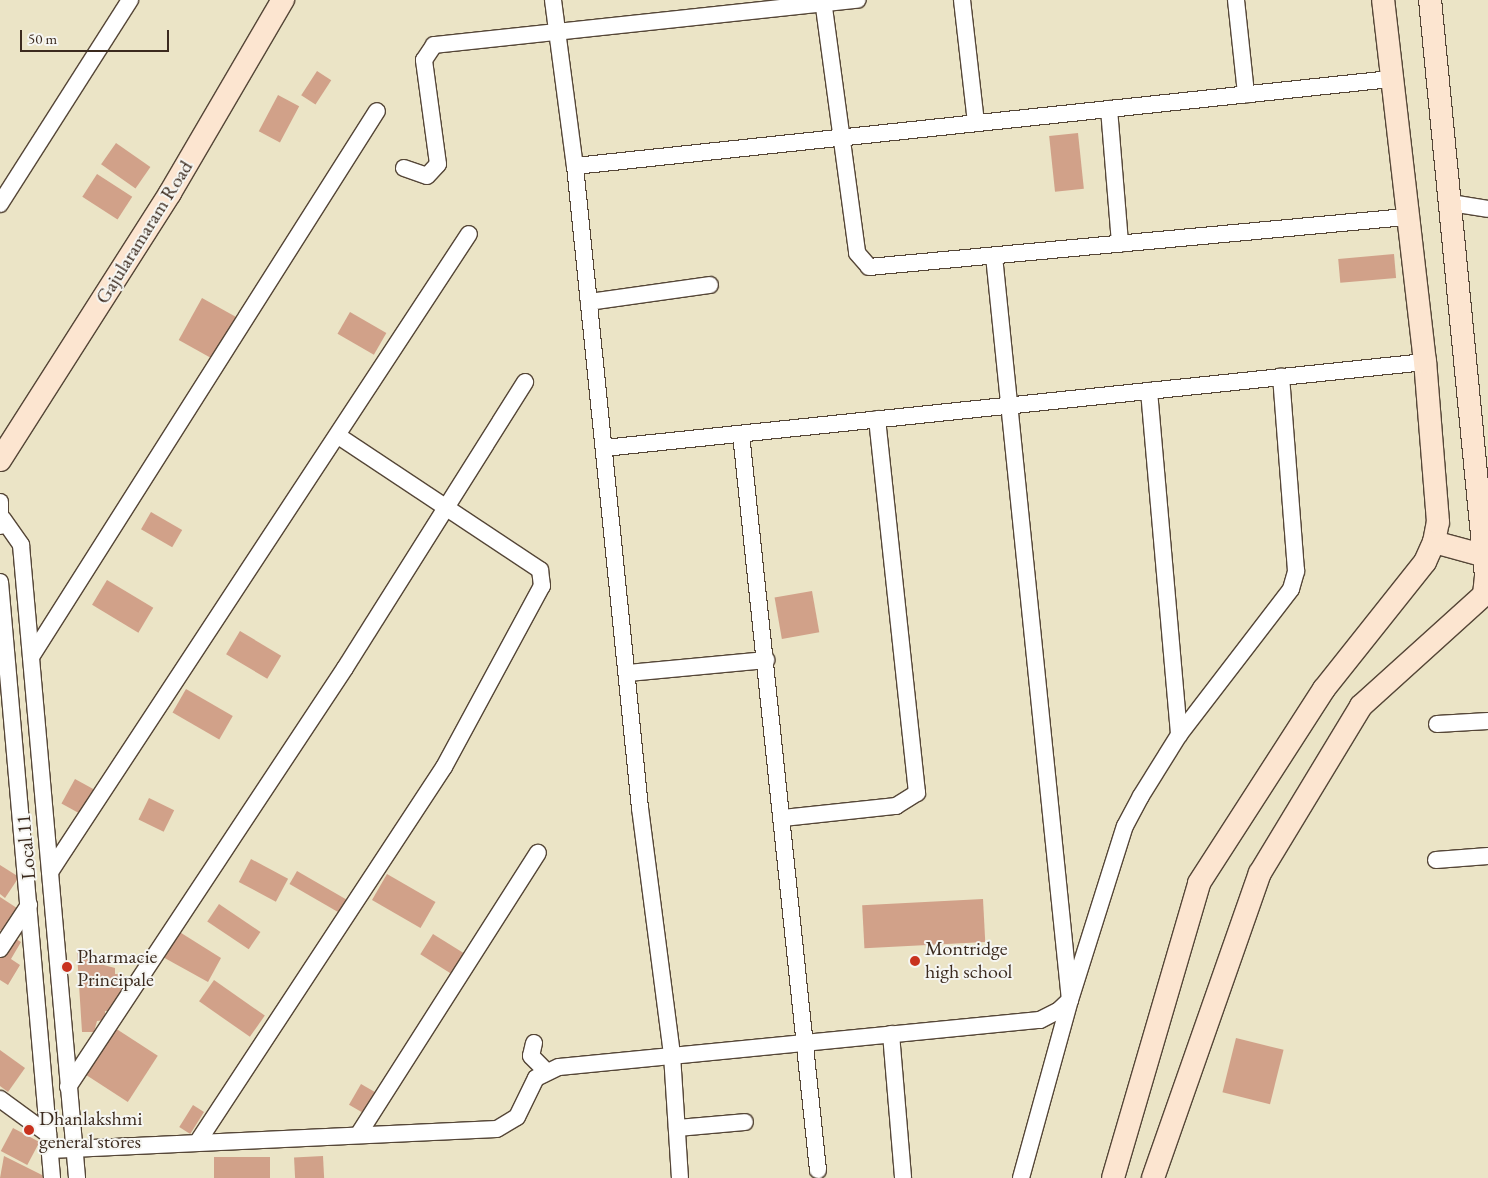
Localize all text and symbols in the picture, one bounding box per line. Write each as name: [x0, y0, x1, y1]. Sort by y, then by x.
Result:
scale bar: [22, 20, 171, 52]
text: 50 m: [28, 29, 57, 48]
street label: Gajularamaram Road: [90, 156, 198, 308]
street label: Local 11: [11, 813, 41, 881]
place label: Montridge high school: [925, 937, 1012, 984]
place label: Pharmacie Principale: [77, 944, 157, 991]
marker: Montridge high school: [909, 955, 921, 967]
marker: Pharmacie Principale: [61, 961, 73, 973]
place label: Dhanlakshmi general stores: [39, 1106, 142, 1153]
marker: Dhanlakshmi general stores: [23, 1124, 35, 1136]

